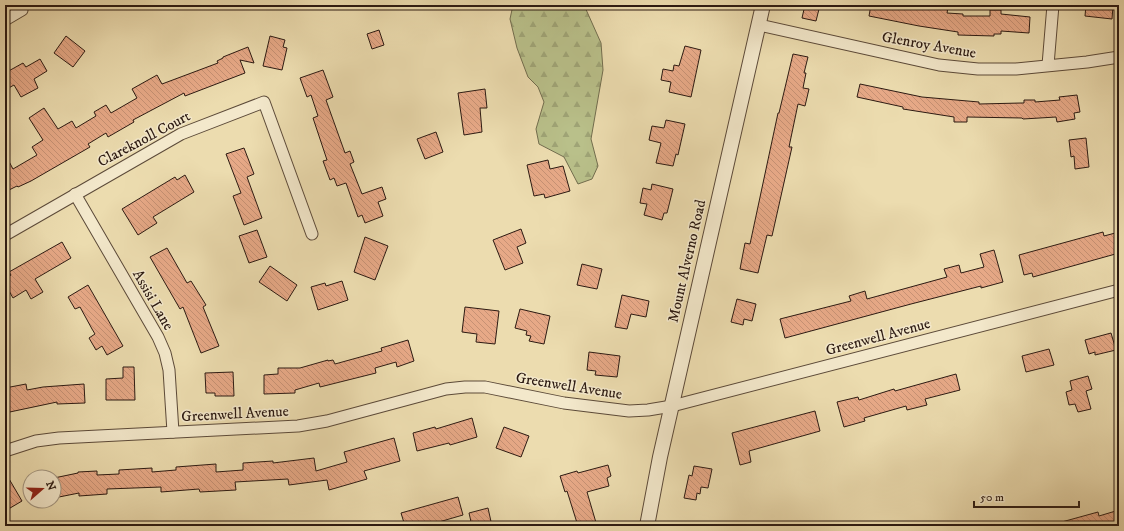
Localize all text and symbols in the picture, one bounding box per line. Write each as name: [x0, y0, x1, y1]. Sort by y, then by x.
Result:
street label: Glenroy Avenue: [880, 27, 978, 63]
street label: Clareknoll Court: [94, 107, 194, 171]
street label: Mount Alverno Road: [664, 197, 710, 324]
street label: Assisi Lane: [128, 266, 178, 334]
street label: Greenwell Avenue: [824, 314, 932, 360]
street label: Greenwell Avenue: [514, 368, 624, 404]
street label: Greenwell Avenue: [181, 402, 289, 426]
north arrow: [22, 469, 62, 509]
text: N: [42, 479, 59, 493]
scale bar: [974, 483, 1079, 509]
text: 50 m: [980, 490, 1004, 505]

